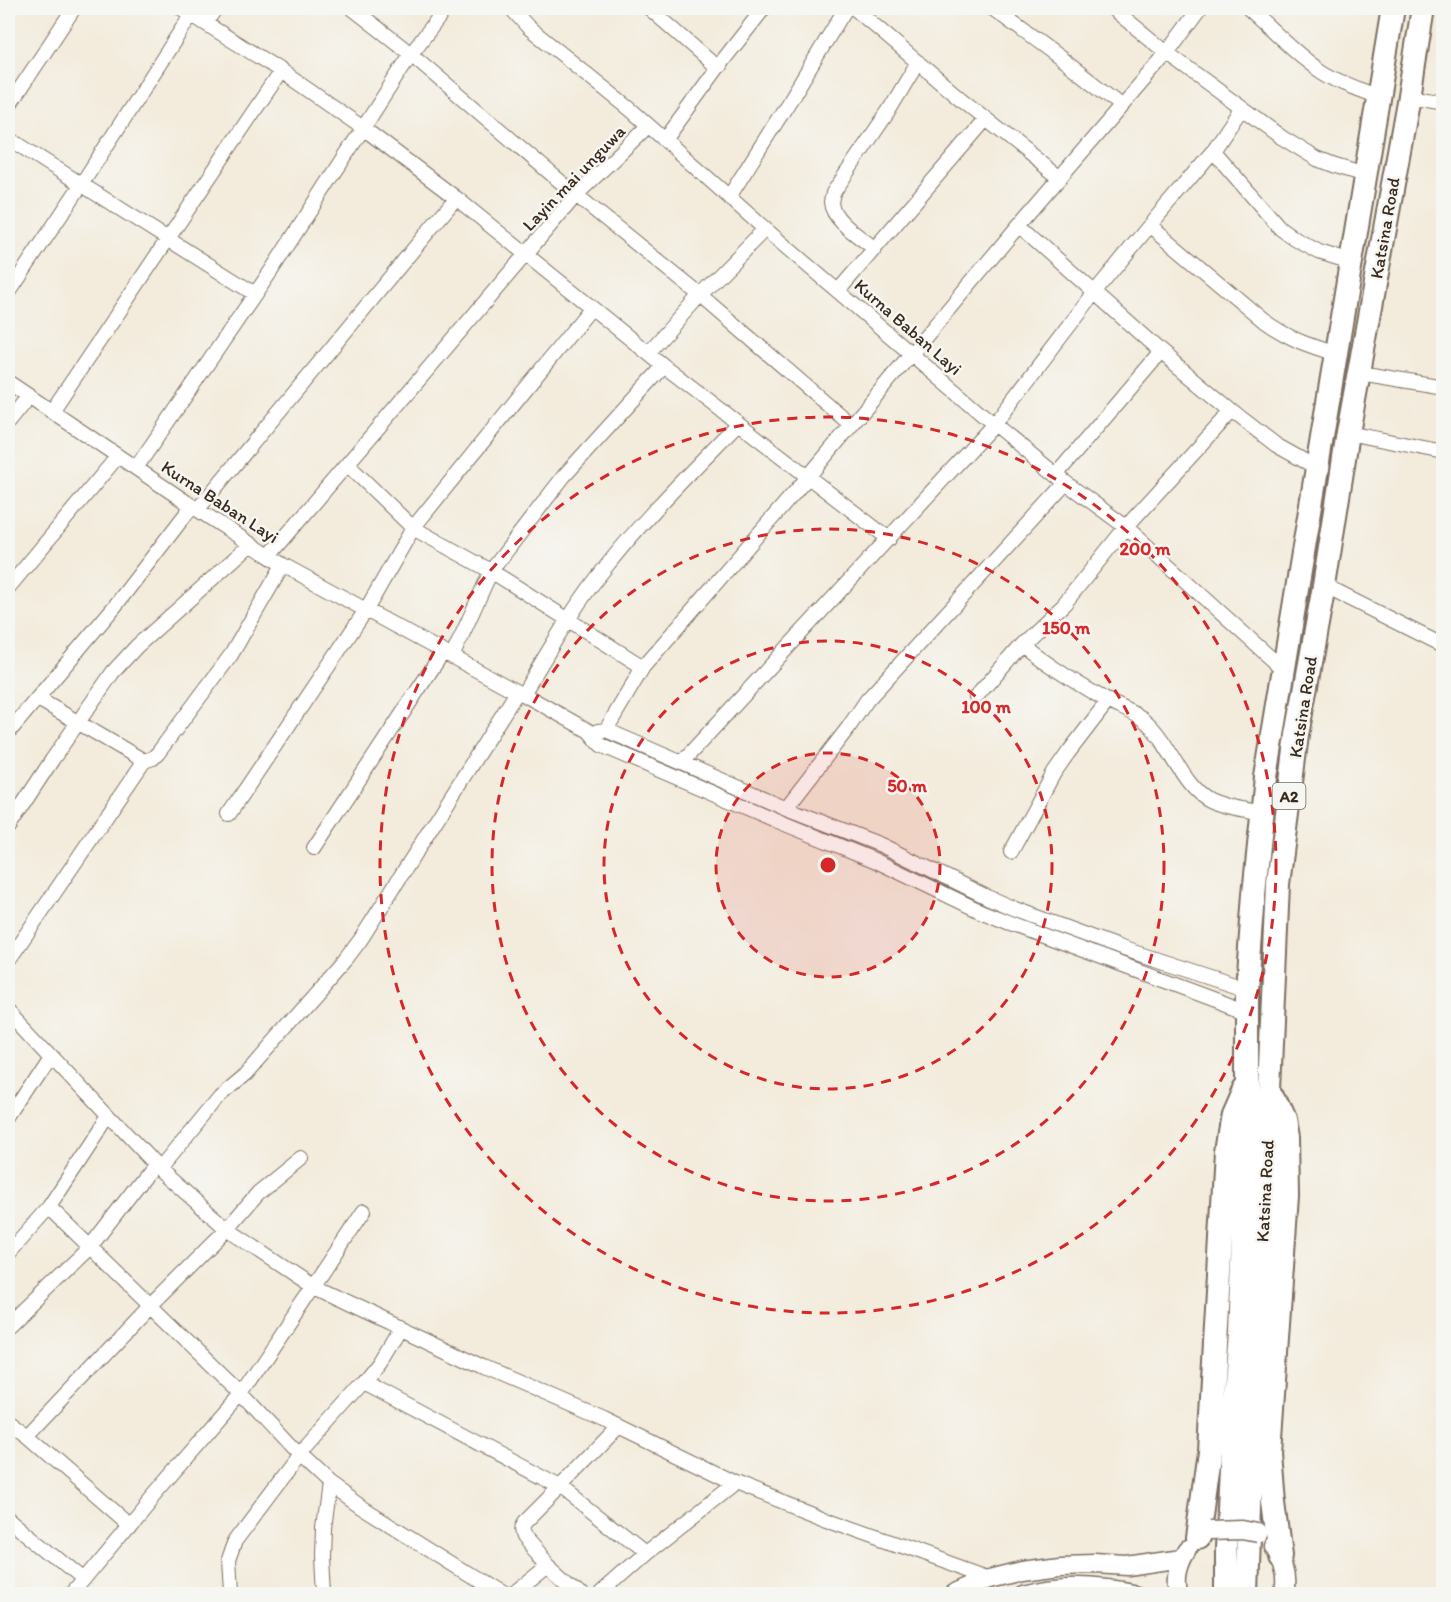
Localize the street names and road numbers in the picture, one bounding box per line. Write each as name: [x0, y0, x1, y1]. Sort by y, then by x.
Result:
street label: Layin mai unguwa: [518, 120, 631, 236]
street label: Katsina Road: [1365, 176, 1405, 280]
street label: Kurna Baban Layi: [850, 274, 966, 380]
street label: Kurna Baban Layi: [157, 456, 283, 548]
street label: Katsina Road: [1284, 655, 1322, 759]
road number: A2: [1272, 783, 1306, 809]
street label: Katsina Road: [1251, 1139, 1279, 1243]

